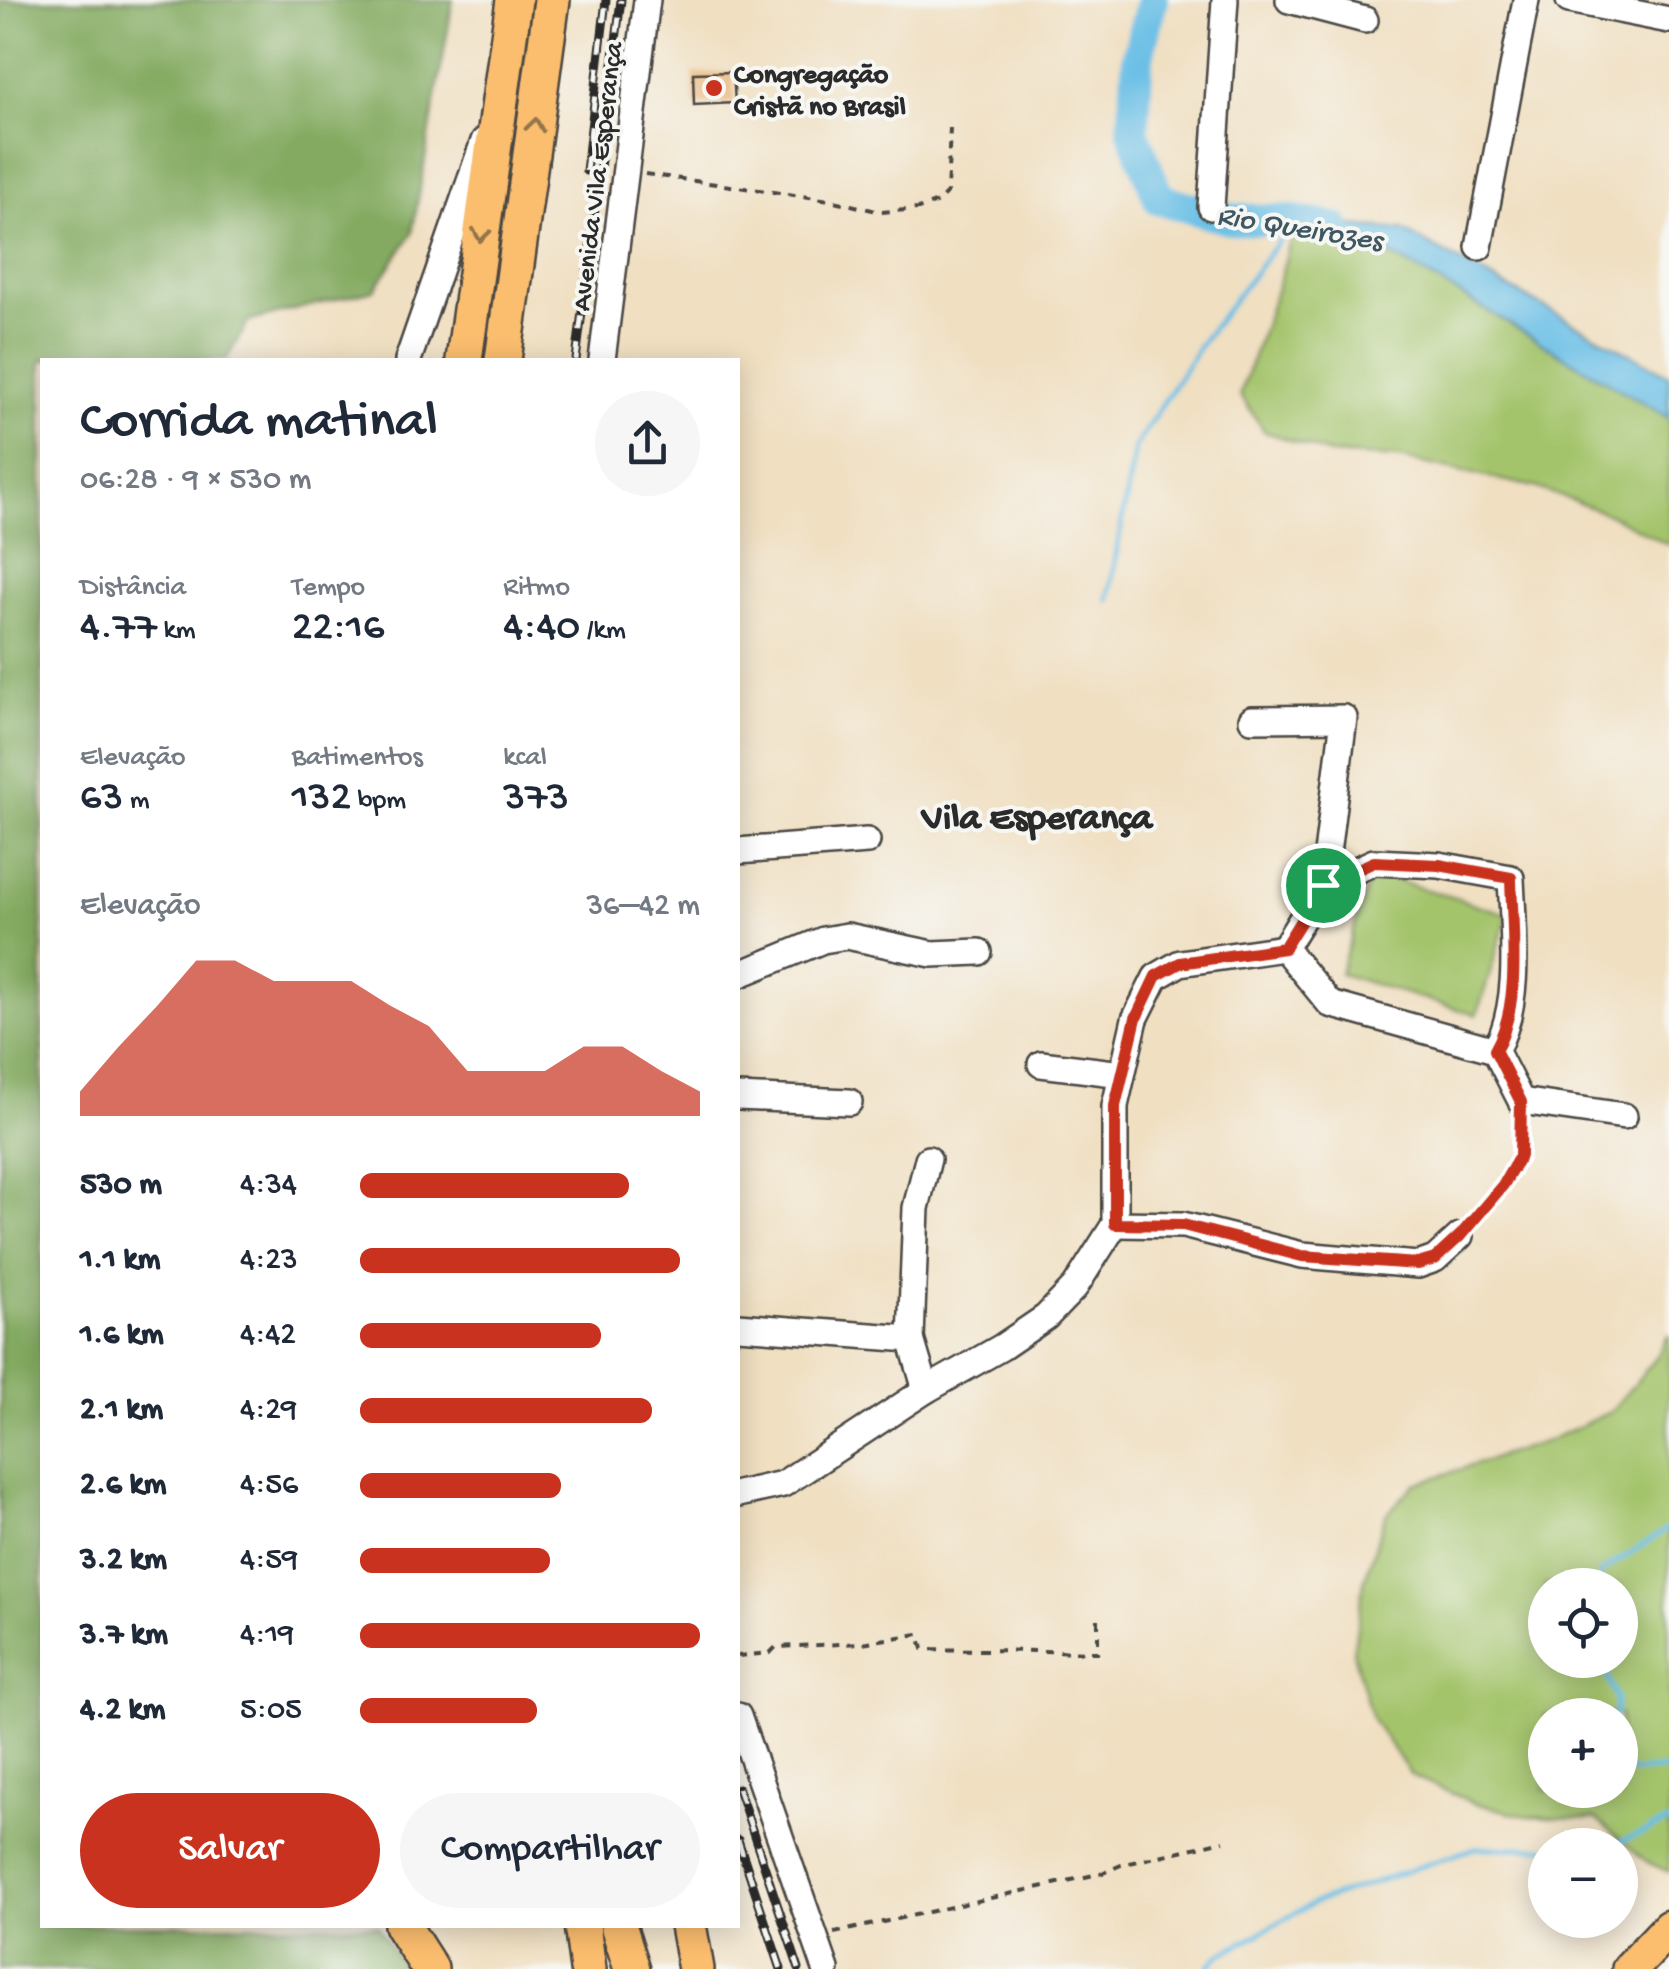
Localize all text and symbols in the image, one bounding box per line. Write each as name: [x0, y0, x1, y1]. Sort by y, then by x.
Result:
street label: Avenida Vila Esperança: [567, 39, 633, 313]
place label: Congregação Cristã no Brasil: [734, 60, 906, 125]
marker: Congregação Cristã no Brasil: [703, 77, 725, 99]
one-way arrow: [524, 116, 545, 133]
water label: Rio Queirozes: [1214, 200, 1387, 261]
one-way arrow: [472, 227, 493, 244]
button: share: [595, 391, 700, 496]
text: Corrida matinal: [80, 392, 438, 456]
text: 06:28 · 9 × 530 m: [80, 462, 311, 500]
text: Distância: [80, 572, 186, 605]
text: Tempo: [292, 572, 365, 605]
text: Ritmo: [503, 572, 570, 605]
text: 4.77: [80, 605, 157, 654]
text: 22:16: [292, 605, 384, 654]
text: 4:40: [503, 605, 580, 654]
text: km: [157, 615, 196, 648]
text: /km: [580, 615, 626, 648]
text: Elevação: [80, 742, 186, 775]
text: Batimentos: [292, 742, 423, 775]
text: kcal: [503, 742, 547, 775]
text: 63: [80, 775, 123, 824]
text: 132: [292, 775, 351, 824]
text: 373: [503, 775, 569, 824]
text: m: [123, 785, 150, 818]
text: bpm: [351, 785, 406, 818]
district label: Vila Esperança: [920, 798, 1154, 842]
pin: [1281, 843, 1366, 928]
icon: arrive: [1296, 858, 1351, 913]
text: Elevação: [80, 888, 201, 926]
text: 36–42 m: [586, 888, 700, 926]
text: 530 m: [80, 1167, 162, 1205]
text: 4:34: [240, 1167, 297, 1205]
text: 1.1 km: [80, 1242, 160, 1280]
text: 4:23: [240, 1242, 297, 1280]
text: 1.6 km: [80, 1317, 164, 1355]
text: 4:42: [240, 1317, 296, 1355]
text: 2.1 km: [80, 1392, 163, 1430]
text: 4:29: [240, 1392, 297, 1430]
text: 2.6 km: [80, 1467, 167, 1505]
text: 4:56: [240, 1467, 298, 1505]
text: 3.2 km: [80, 1542, 167, 1580]
text: 4:59: [240, 1542, 298, 1580]
map controls: [1528, 1568, 1638, 1938]
button: locate: [1528, 1568, 1638, 1678]
text: 3.7 km: [80, 1617, 168, 1655]
text: 4:19: [240, 1617, 294, 1655]
text: 4.2 km: [80, 1692, 165, 1730]
text: 5:05: [240, 1692, 302, 1730]
button: +: [1528, 1698, 1638, 1808]
button: Salvar: [80, 1793, 380, 1908]
button: Compartilhar: [400, 1793, 700, 1908]
button: −: [1528, 1828, 1638, 1938]

